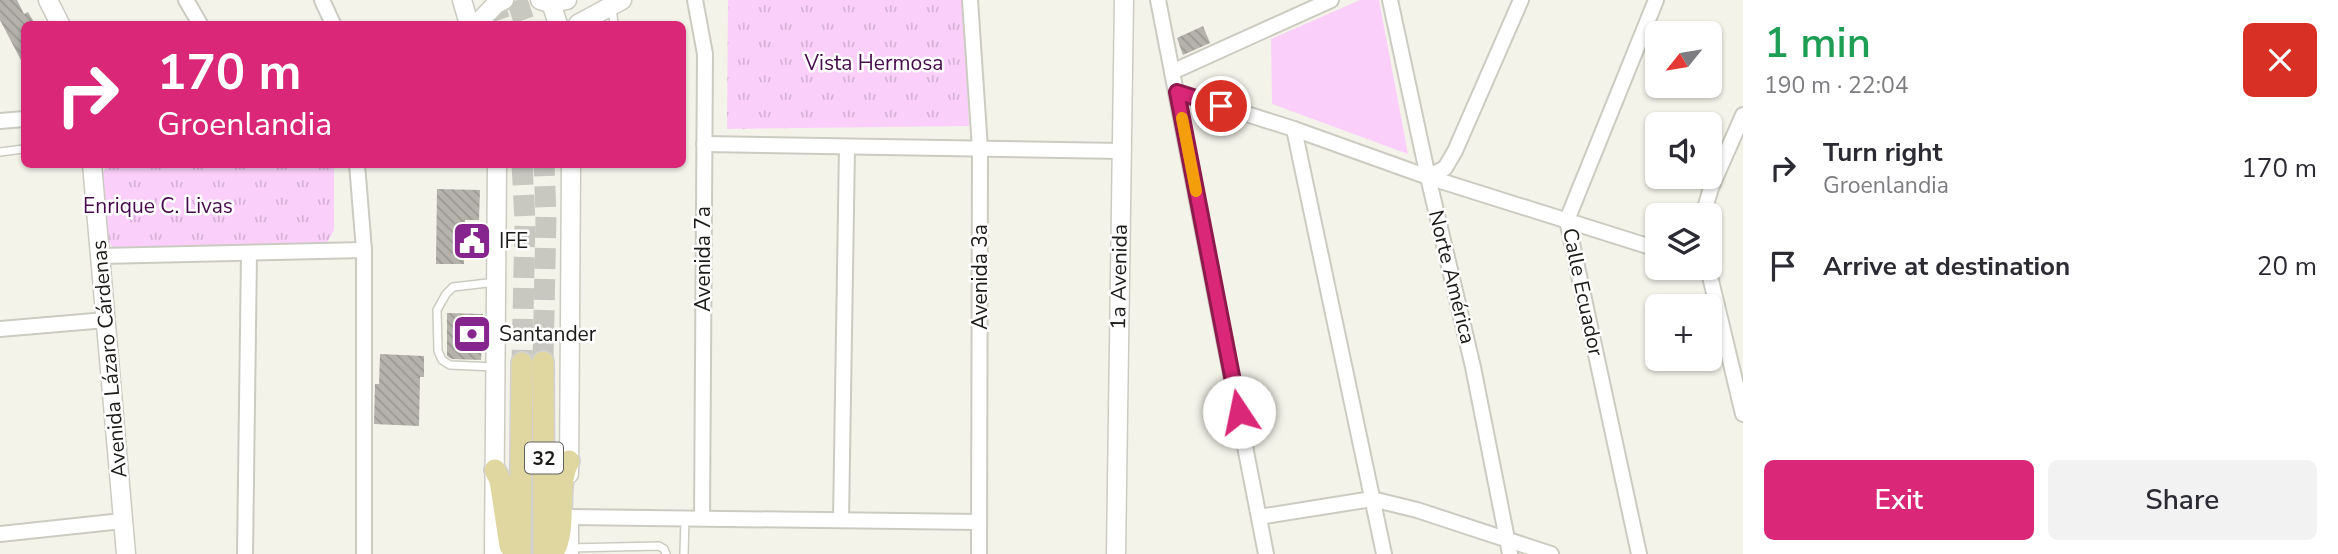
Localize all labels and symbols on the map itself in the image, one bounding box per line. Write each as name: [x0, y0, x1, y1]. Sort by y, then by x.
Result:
north arrow: [1645, 21, 1722, 98]
park label: Vista Hermosa: [804, 49, 943, 77]
pin: [1191, 76, 1251, 136]
park label: Enrique C. Livas: [83, 192, 233, 220]
street label: Avenida 7a: [689, 206, 717, 312]
street label: Norte América: [1422, 207, 1482, 347]
public building icon: IFE: [451, 220, 493, 262]
street label: Avenida 3a: [966, 224, 994, 330]
street label: 1a Avenida: [1104, 224, 1134, 330]
street label: Calle Ecuador: [1556, 225, 1610, 359]
place label: IFE: [499, 227, 528, 255]
street label: Avenida Lázaro Cárdenas: [85, 239, 133, 479]
bank icon: Santander: [451, 313, 493, 355]
place label: Santander: [499, 320, 597, 348]
position arrow: [1202, 375, 1276, 449]
road number: 32: [525, 442, 563, 474]

